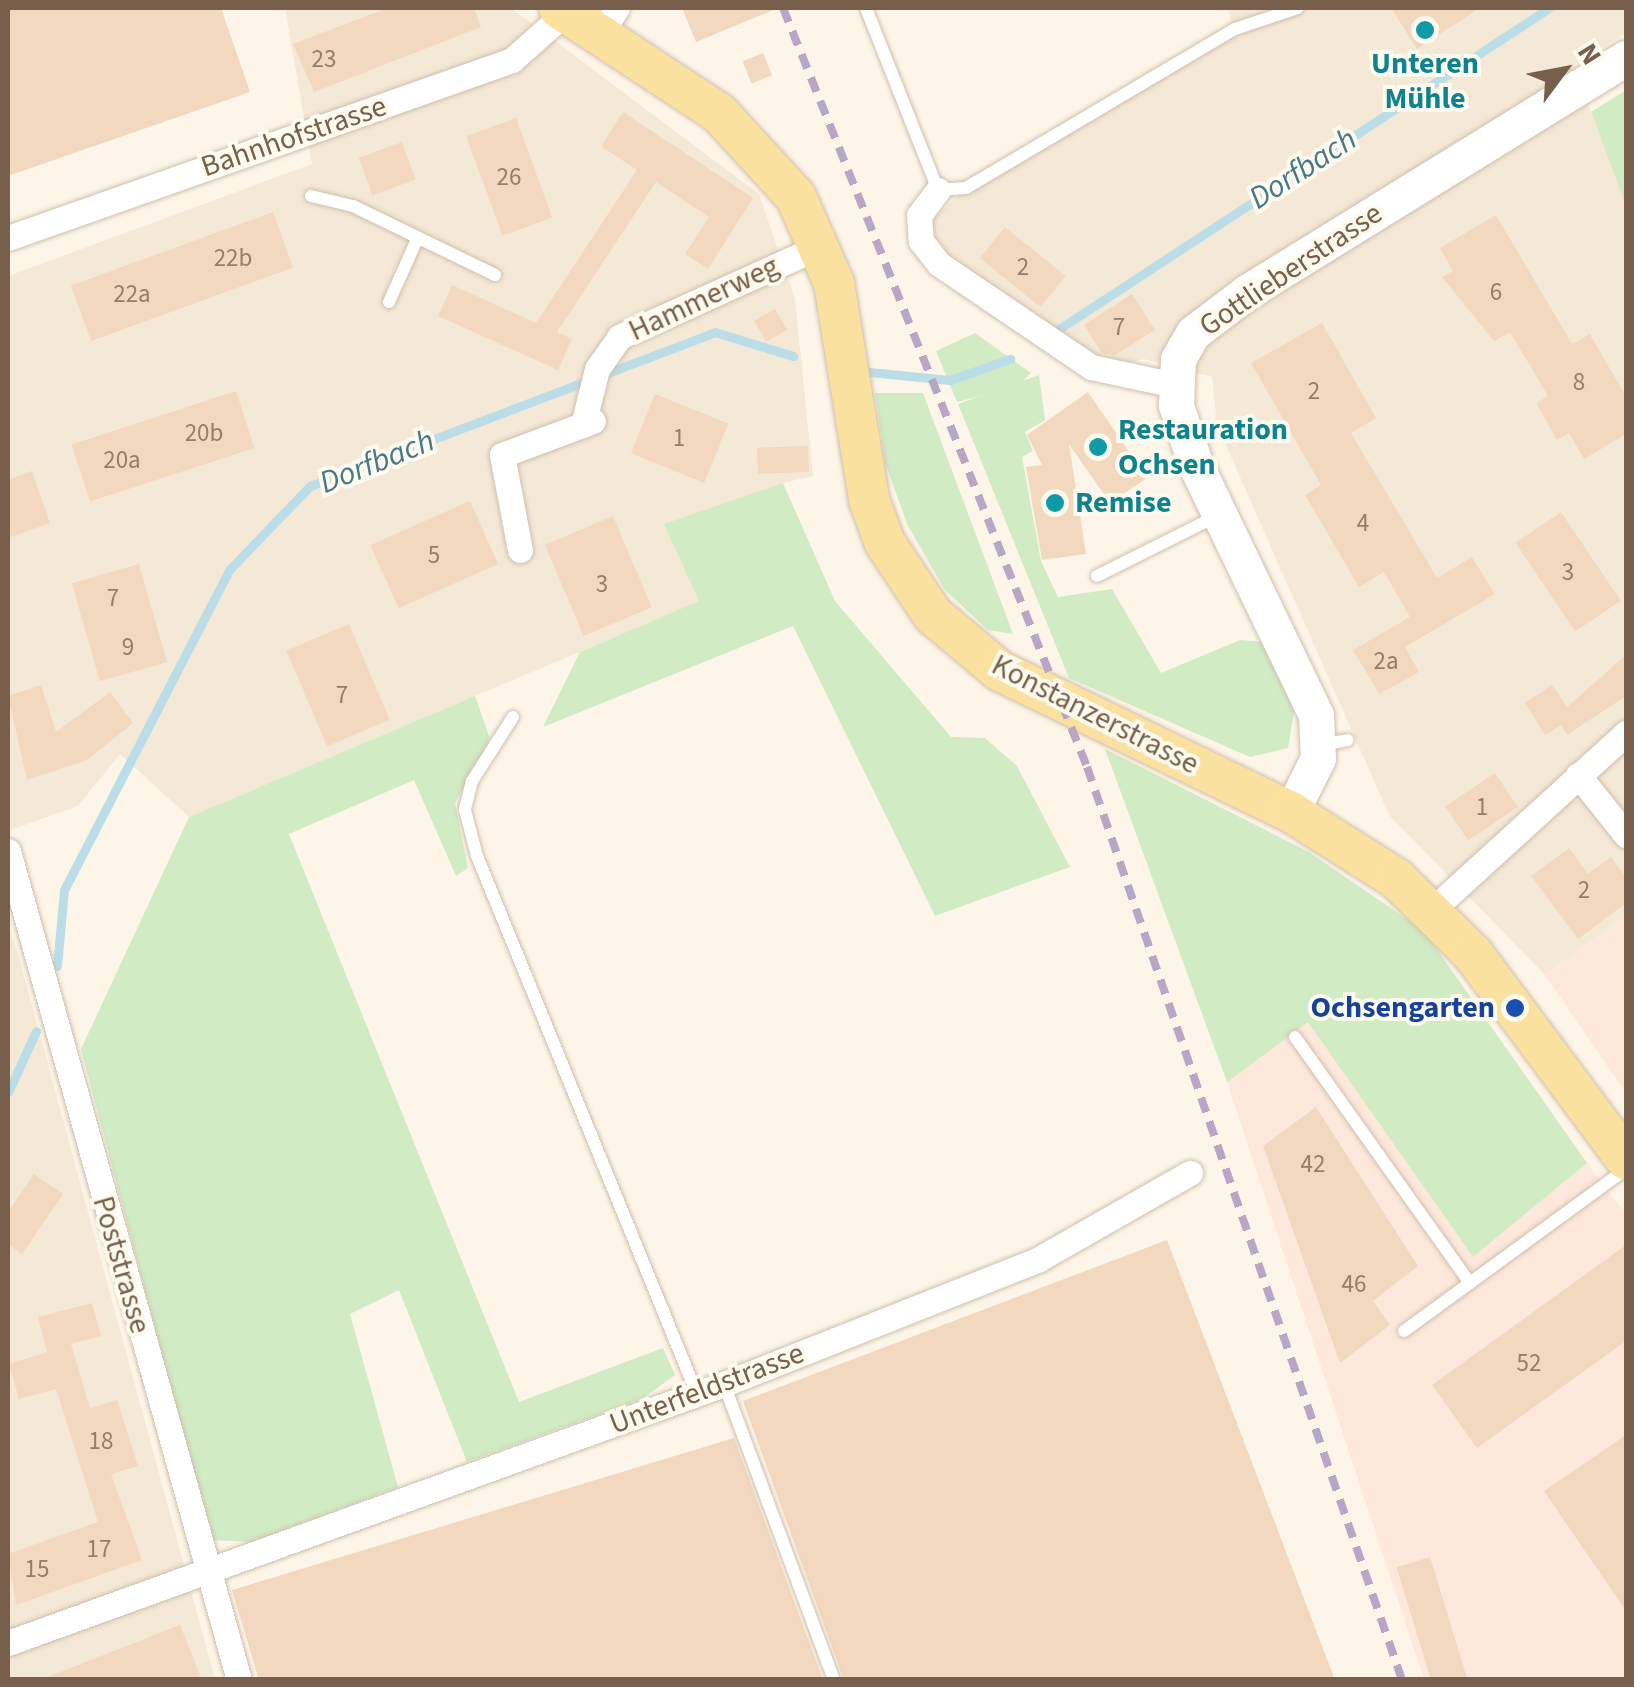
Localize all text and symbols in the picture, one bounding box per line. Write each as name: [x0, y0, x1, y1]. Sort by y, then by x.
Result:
marker: Unteren Mühle: [1414, 19, 1436, 41]
north arrow: [1514, 20, 1614, 120]
text: N: [1568, 36, 1611, 73]
house number: 23: [312, 44, 336, 74]
place label: Unteren Mühle: [1371, 46, 1479, 116]
street label: Bahnhofstrasse: [197, 88, 391, 186]
water label: Dorfbach: [1242, 120, 1364, 218]
house number: 26: [497, 162, 521, 192]
street label: Gottlieberstrasse: [1193, 196, 1389, 344]
house number: 22b: [214, 243, 252, 273]
street label: Hammerweg: [623, 249, 785, 349]
house number: 2: [1017, 252, 1029, 282]
house number: 6: [1490, 277, 1502, 307]
house number: 22a: [113, 279, 151, 309]
house number: 7: [1113, 312, 1125, 342]
house number: 8: [1573, 367, 1585, 397]
house number: 2: [1308, 376, 1320, 406]
place label: Restauration Ochsen: [1118, 412, 1288, 482]
house number: 20b: [185, 418, 223, 448]
water label: Dorfbach: [314, 422, 440, 502]
house number: 1: [673, 423, 685, 453]
marker: Restauration Ochsen: [1087, 436, 1109, 458]
house number: 20a: [103, 445, 141, 475]
place label: Remise: [1075, 485, 1171, 521]
marker: Remise: [1044, 492, 1066, 514]
house number: 4: [1357, 508, 1369, 538]
house number: 5: [428, 540, 440, 570]
house number: 3: [1562, 557, 1574, 587]
house number: 3: [596, 569, 608, 599]
house number: 7: [107, 583, 119, 613]
house number: 9: [122, 632, 134, 662]
house number: 2a: [1373, 646, 1399, 676]
street label: Konstanzerstrasse: [986, 647, 1204, 783]
house number: 7: [336, 680, 348, 710]
house number: 1: [1476, 792, 1488, 822]
house number: 2: [1578, 875, 1590, 905]
place label: Ochsengarten: [1310, 990, 1495, 1026]
marker: Ochsengarten: [1504, 997, 1526, 1019]
house number: 42: [1301, 1149, 1325, 1179]
street label: Poststrasse: [84, 1192, 158, 1338]
house number: 46: [1342, 1269, 1366, 1299]
street label: Unterfeldstrasse: [605, 1335, 809, 1443]
house number: 52: [1517, 1348, 1541, 1378]
house number: 18: [89, 1426, 113, 1456]
house number: 17: [87, 1534, 111, 1564]
house number: 15: [25, 1554, 49, 1584]

